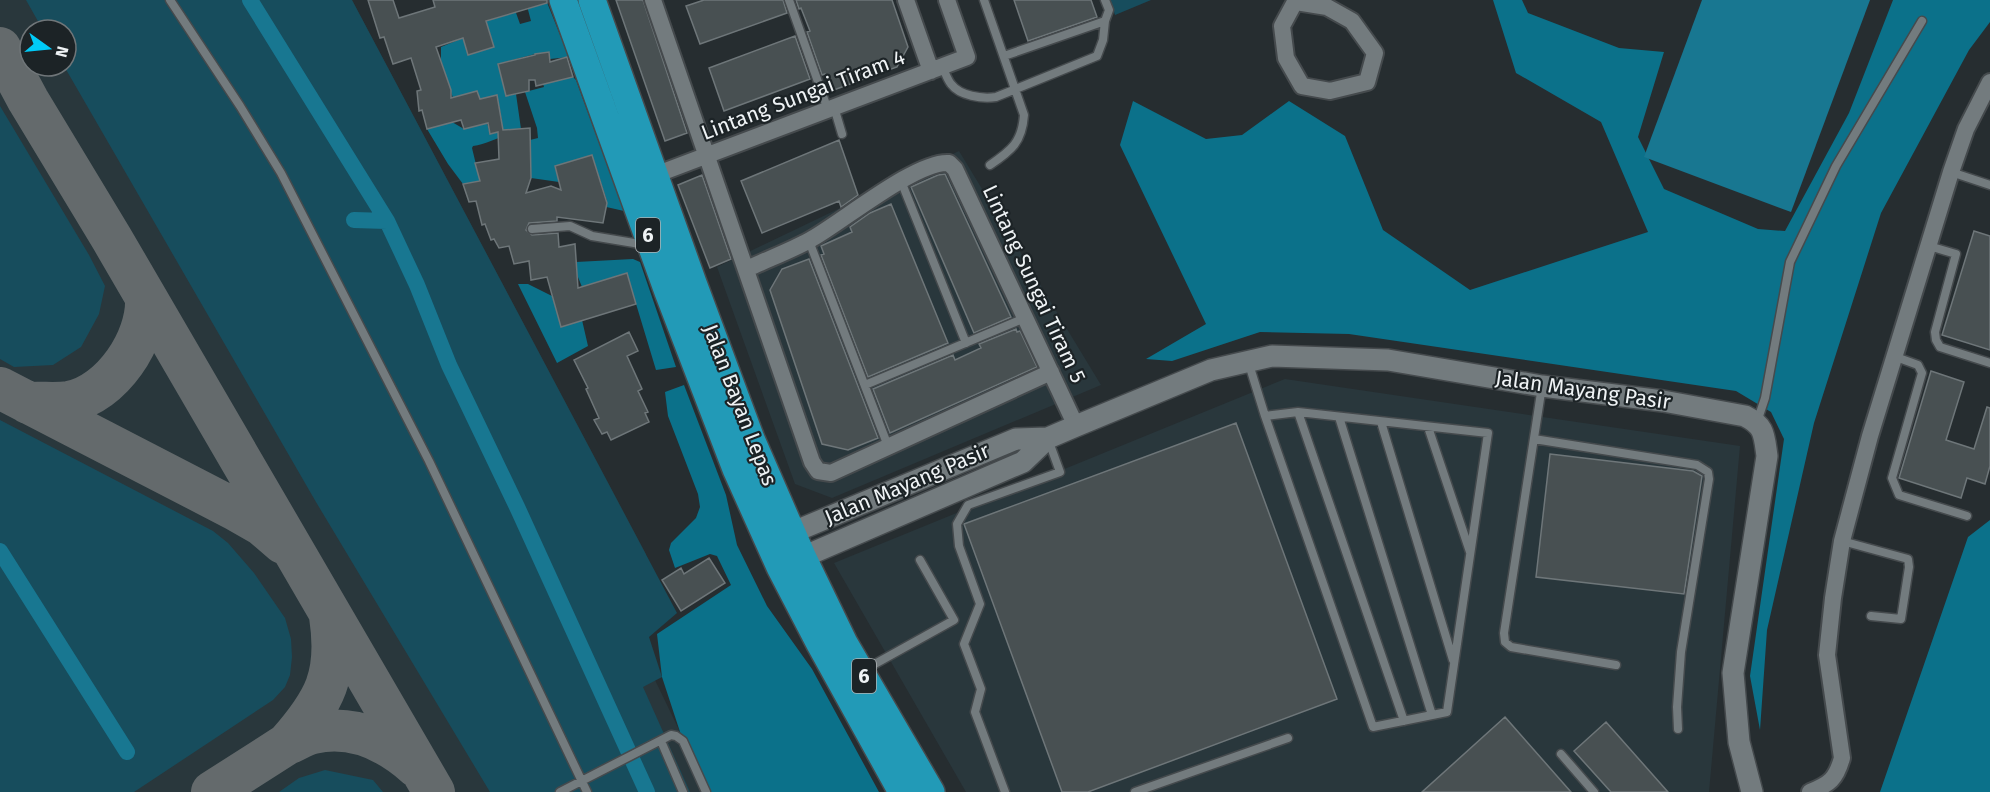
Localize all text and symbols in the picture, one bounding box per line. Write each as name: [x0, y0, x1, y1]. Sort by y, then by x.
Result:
north arrow: [18, 18, 78, 78]
text: N: [51, 44, 73, 59]
street label: Lintang Sungai Tiram 4: [697, 44, 909, 146]
street label: Lintang Sungai Tiram 5: [977, 181, 1091, 387]
road number: 6: [636, 218, 660, 252]
street label: Jalan Bayan Lepas: [697, 321, 783, 490]
street label: Jalan Mayang Pasir: [1494, 365, 1672, 415]
street label: Jalan Mayang Pasir: [821, 438, 993, 530]
road number: 6: [852, 659, 876, 693]

